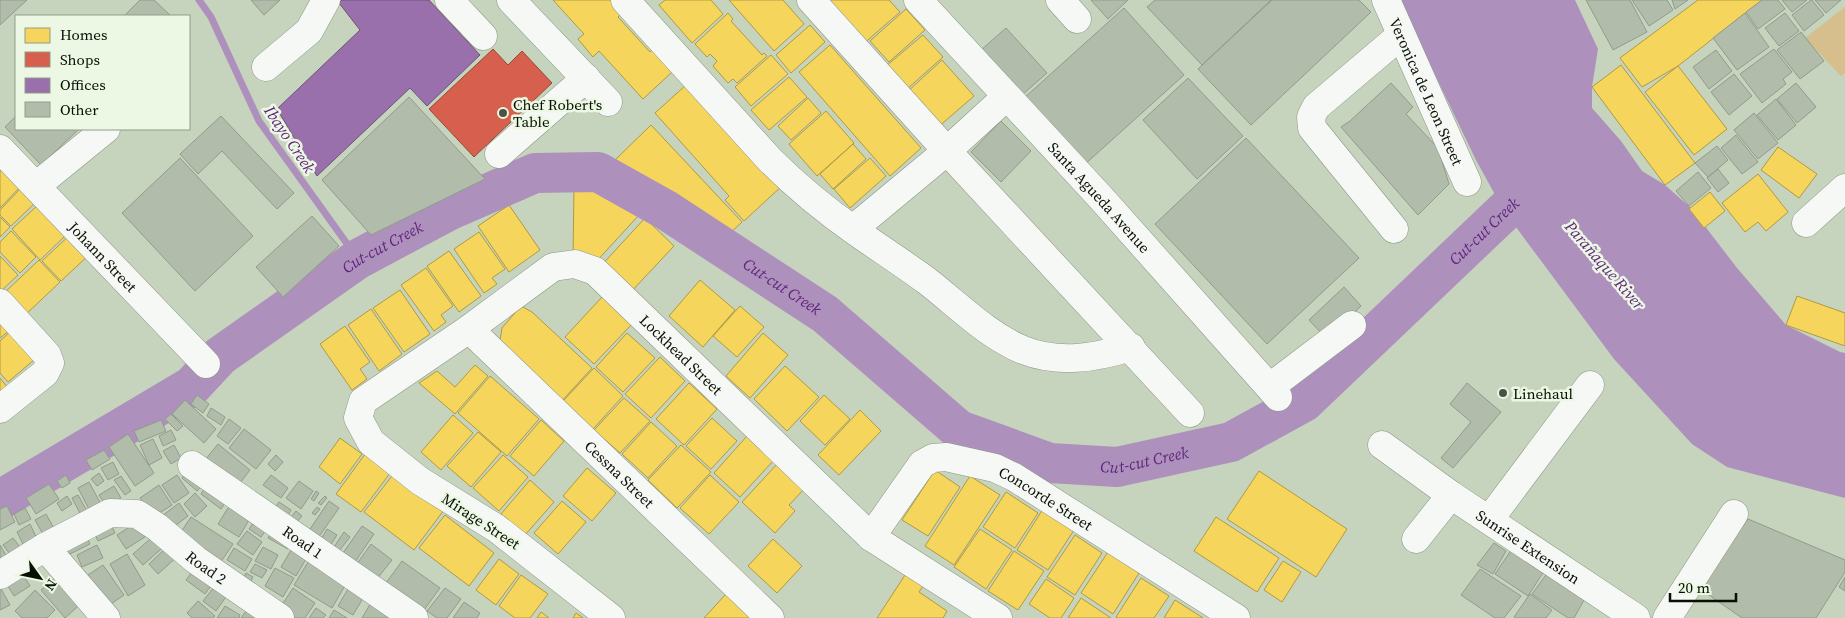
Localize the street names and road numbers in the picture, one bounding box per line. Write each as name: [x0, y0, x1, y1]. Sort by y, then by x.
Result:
street label: Veronica de Leon Street: [1385, 14, 1469, 168]
street label: Santa Agueda Avenue: [1044, 137, 1156, 257]
street label: Johann Street: [64, 216, 142, 297]
street label: Lockhead Street: [635, 309, 728, 399]
street label: Cessna Street: [580, 435, 659, 512]
street label: Concorde Street: [996, 461, 1097, 535]
street label: Mirage Street: [438, 488, 524, 554]
street label: Sunrise Extension: [1472, 504, 1584, 589]
street label: Road 1: [279, 520, 328, 563]
street label: Road 2: [182, 546, 231, 589]

